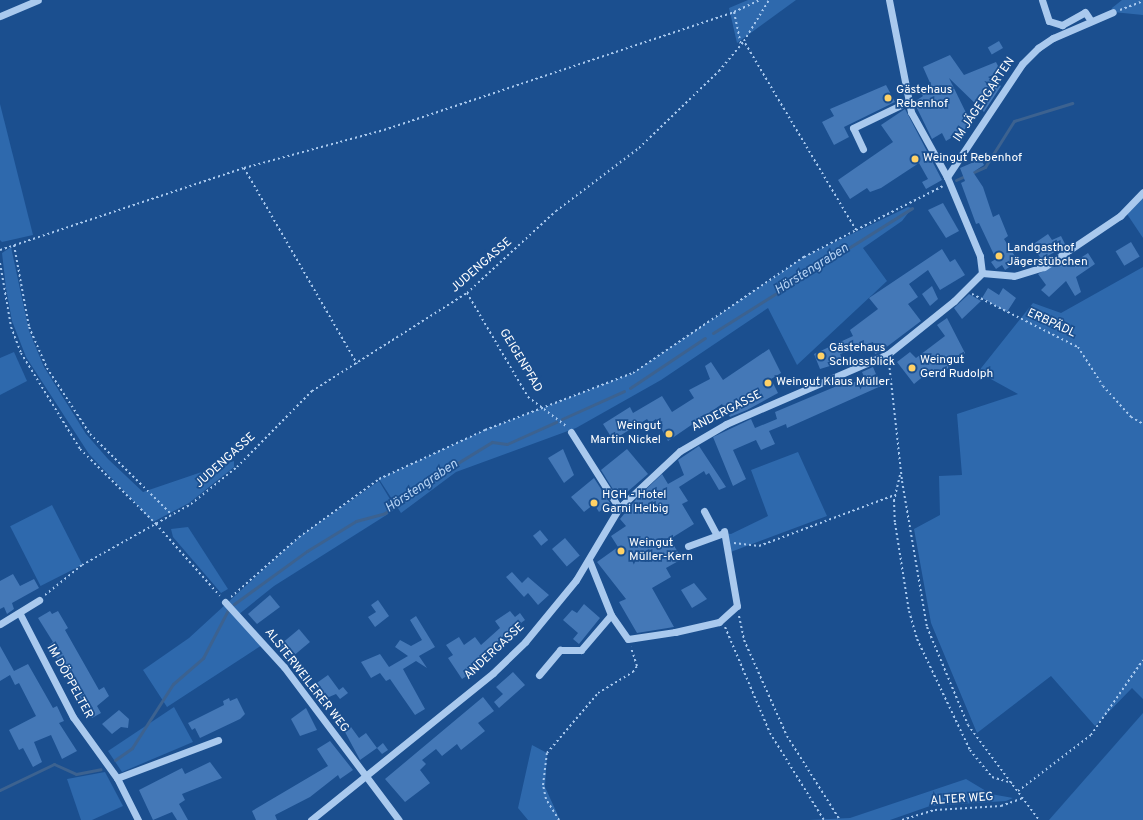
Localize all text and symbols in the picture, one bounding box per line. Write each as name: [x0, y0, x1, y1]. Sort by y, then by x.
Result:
street label: IM JÄGERGARTEN: [951, 55, 1019, 145]
place label: Gästehaus Rebenhof: [896, 84, 952, 112]
marker: Gästehaus Rebenhof: [883, 93, 893, 103]
place label: Weingut Rebenhof: [923, 152, 1022, 166]
marker: Weingut Rebenhof: [910, 154, 920, 164]
street label: JUDENGASSE: [449, 236, 515, 296]
water label: Hörstengraben: [772, 241, 852, 299]
place label: Landgasthof Jägerstübchen: [1007, 242, 1088, 270]
marker: Landgasthof Jägerstübchen: [994, 251, 1004, 261]
street label: ERBPÄDL: [1024, 306, 1078, 342]
street label: GEIGENPFAD: [495, 327, 545, 395]
place label: Gästehaus Schlossblick: [829, 342, 895, 370]
marker: Gästehaus Schlossblick: [816, 351, 826, 361]
place label: Weingut Gerd Rudolph: [920, 354, 993, 382]
marker: Weingut Gerd Rudolph: [907, 363, 917, 373]
place label: Weingut Klaus Müller: [776, 376, 890, 390]
marker: Weingut Klaus Müller: [763, 378, 773, 388]
street label: ANDERGASSE: [689, 388, 765, 436]
place label: Weingut Martin Nickel: [590, 420, 661, 448]
marker: Weingut Martin Nickel: [664, 429, 674, 439]
street label: JUDENGASSE: [193, 430, 259, 492]
water label: Hörstengraben: [383, 457, 461, 517]
place label: HGH - Hotel Garni Helbig: [602, 489, 669, 517]
marker: HGH - Hotel Garni Helbig: [589, 498, 599, 508]
place label: Weingut Müller-Kern: [629, 537, 693, 565]
marker: Weingut Müller-Kern: [616, 546, 626, 556]
street label: ANDERGASSE: [462, 620, 528, 684]
street label: ALSTERWEILERER WEG: [261, 626, 351, 736]
street label: IM DÖPPELTER: [43, 642, 95, 722]
street label: ALTER WEG: [930, 791, 994, 809]

